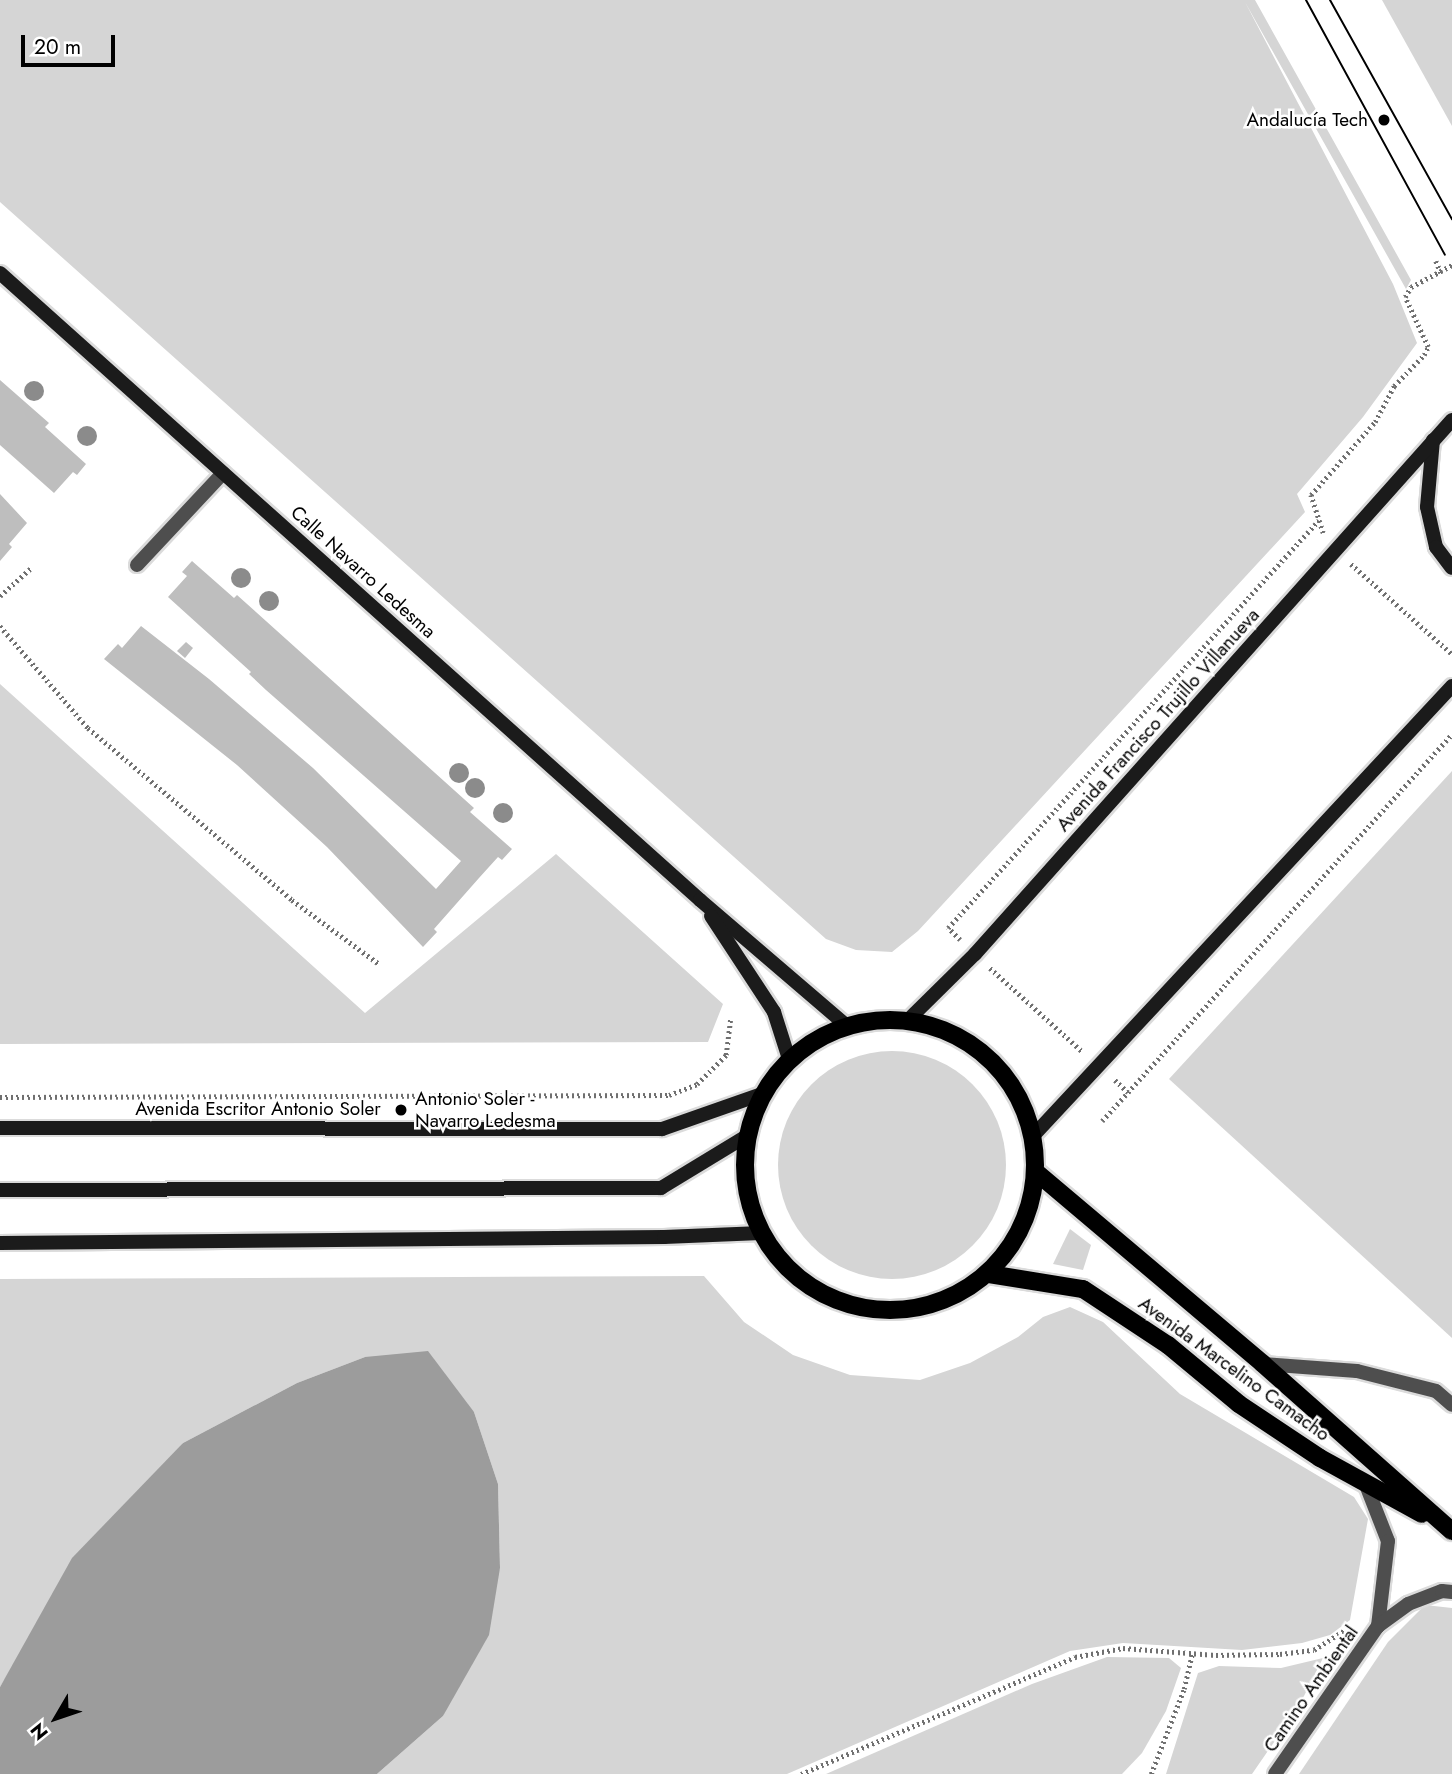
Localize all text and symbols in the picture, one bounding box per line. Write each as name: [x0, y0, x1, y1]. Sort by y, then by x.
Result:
scale bar: [24, 21, 119, 65]
text: 20 m: [34, 32, 81, 62]
place label: Andalucía Tech: [1247, 109, 1368, 131]
marker: Andalucía Tech: [1374, 110, 1394, 130]
street label: Calle Navarro Ledesma: [286, 501, 440, 643]
street label: Avenida Francisco Trujillo Villanueva: [1052, 604, 1264, 836]
place label: Antonio Soler - Navarro Ledesma: [415, 1088, 556, 1132]
street label: Avenida Escritor Antonio Soler: [135, 1098, 381, 1120]
marker: Antonio Soler - Navarro Ledesma: [393, 1102, 409, 1118]
street label: Avenida Marcelino Camacho: [1134, 1292, 1334, 1446]
street label: Camino Ambiental: [1259, 1621, 1363, 1757]
north arrow: [21, 1683, 91, 1753]
text: N: [24, 1717, 55, 1746]

